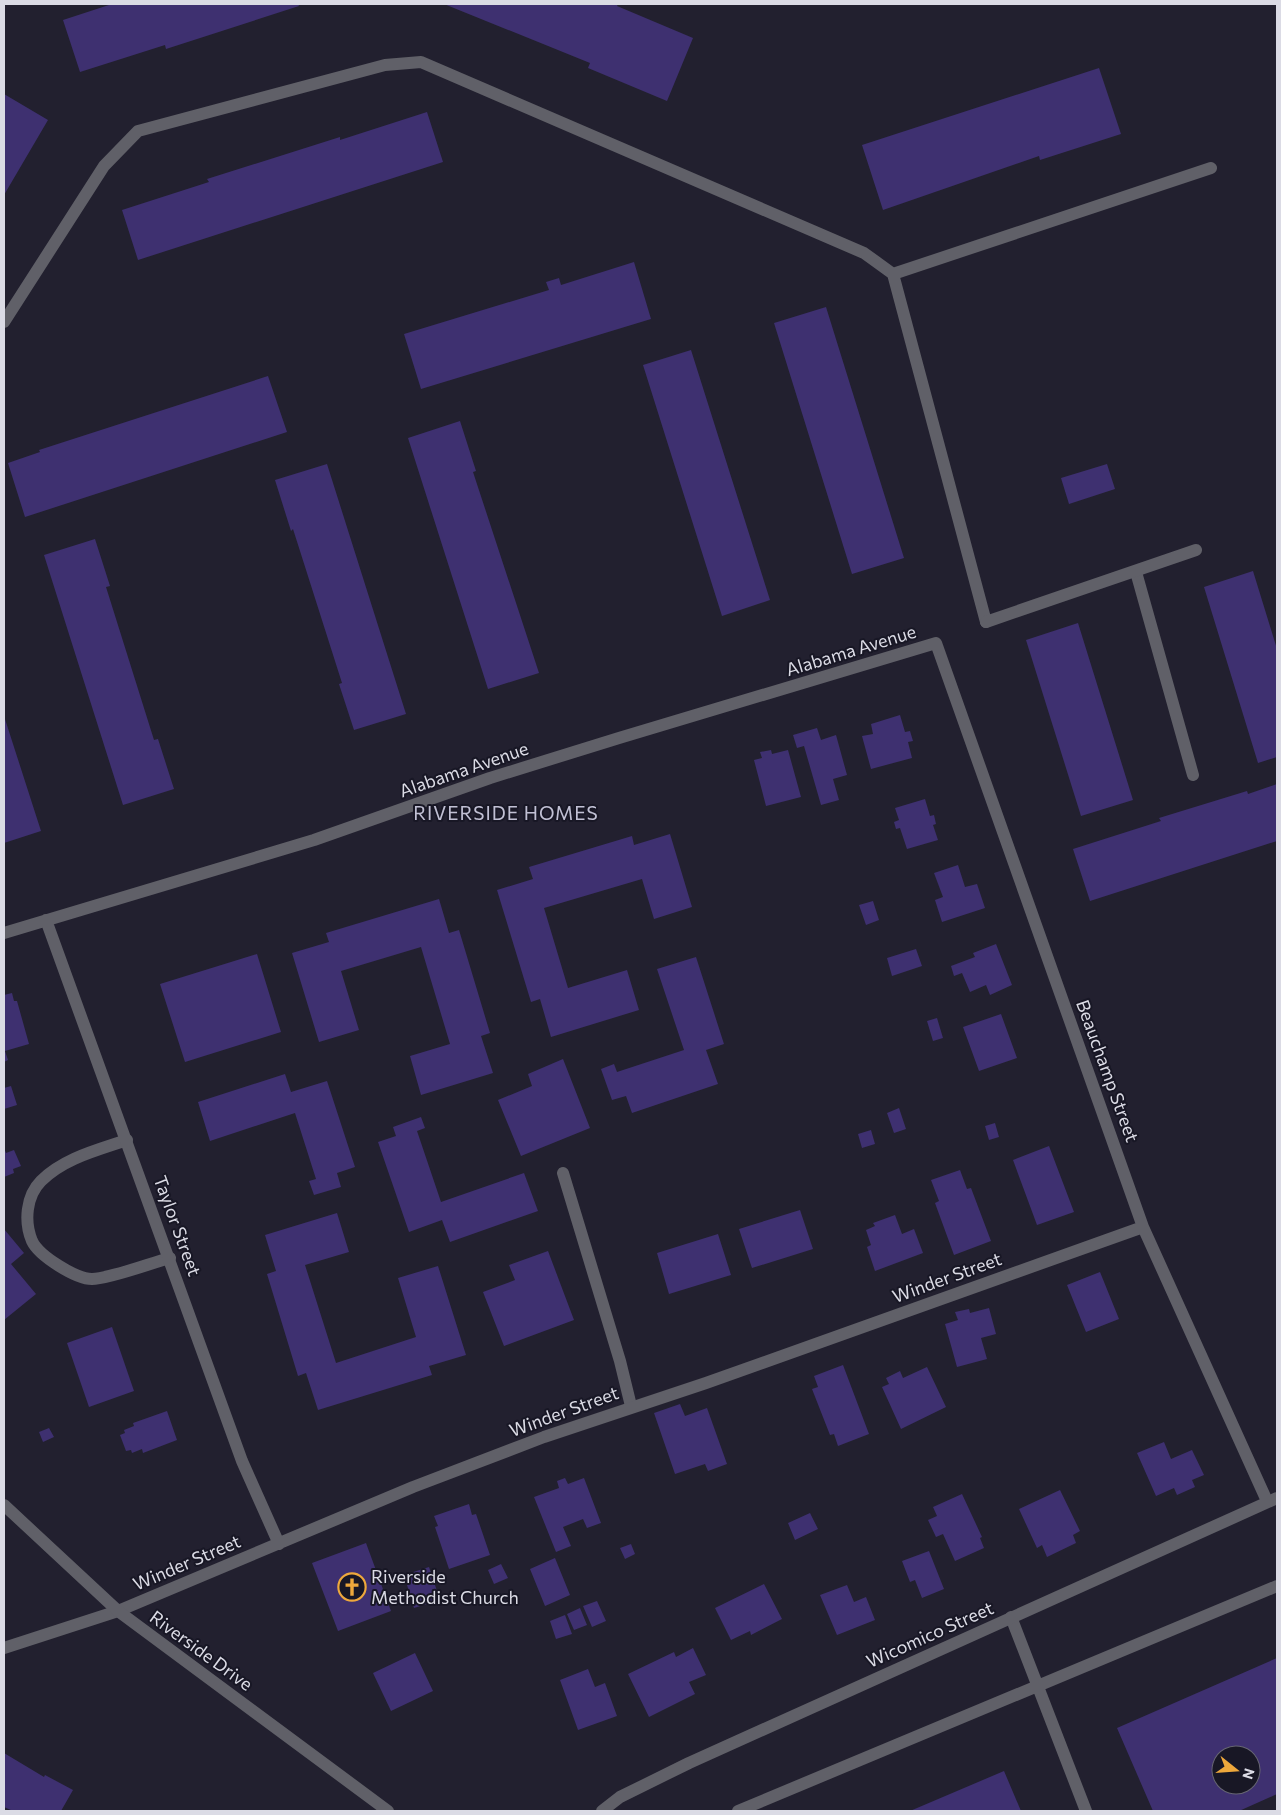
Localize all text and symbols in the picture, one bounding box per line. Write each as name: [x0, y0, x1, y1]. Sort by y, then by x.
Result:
street label: Alabama Avenue: [783, 620, 918, 680]
street label: Alabama Avenue: [396, 737, 531, 801]
district label: RIVERSIDE HOMES: [413, 801, 599, 824]
street label: Beauchamp Street: [1072, 996, 1144, 1145]
street label: Taylor Street: [150, 1172, 206, 1279]
street label: Winder Street: [889, 1247, 1004, 1307]
street label: Winder Street: [506, 1381, 621, 1441]
street label: Winder Street: [130, 1530, 244, 1595]
place label: Riverside Methodist Church: [371, 1565, 519, 1608]
church icon: Riverside Methodist Church: [337, 1572, 367, 1602]
street label: Wicomico Street: [863, 1596, 997, 1672]
street label: Riverside Drive: [146, 1606, 257, 1695]
north arrow: [1211, 1745, 1261, 1795]
text: N: [1239, 1766, 1259, 1781]

